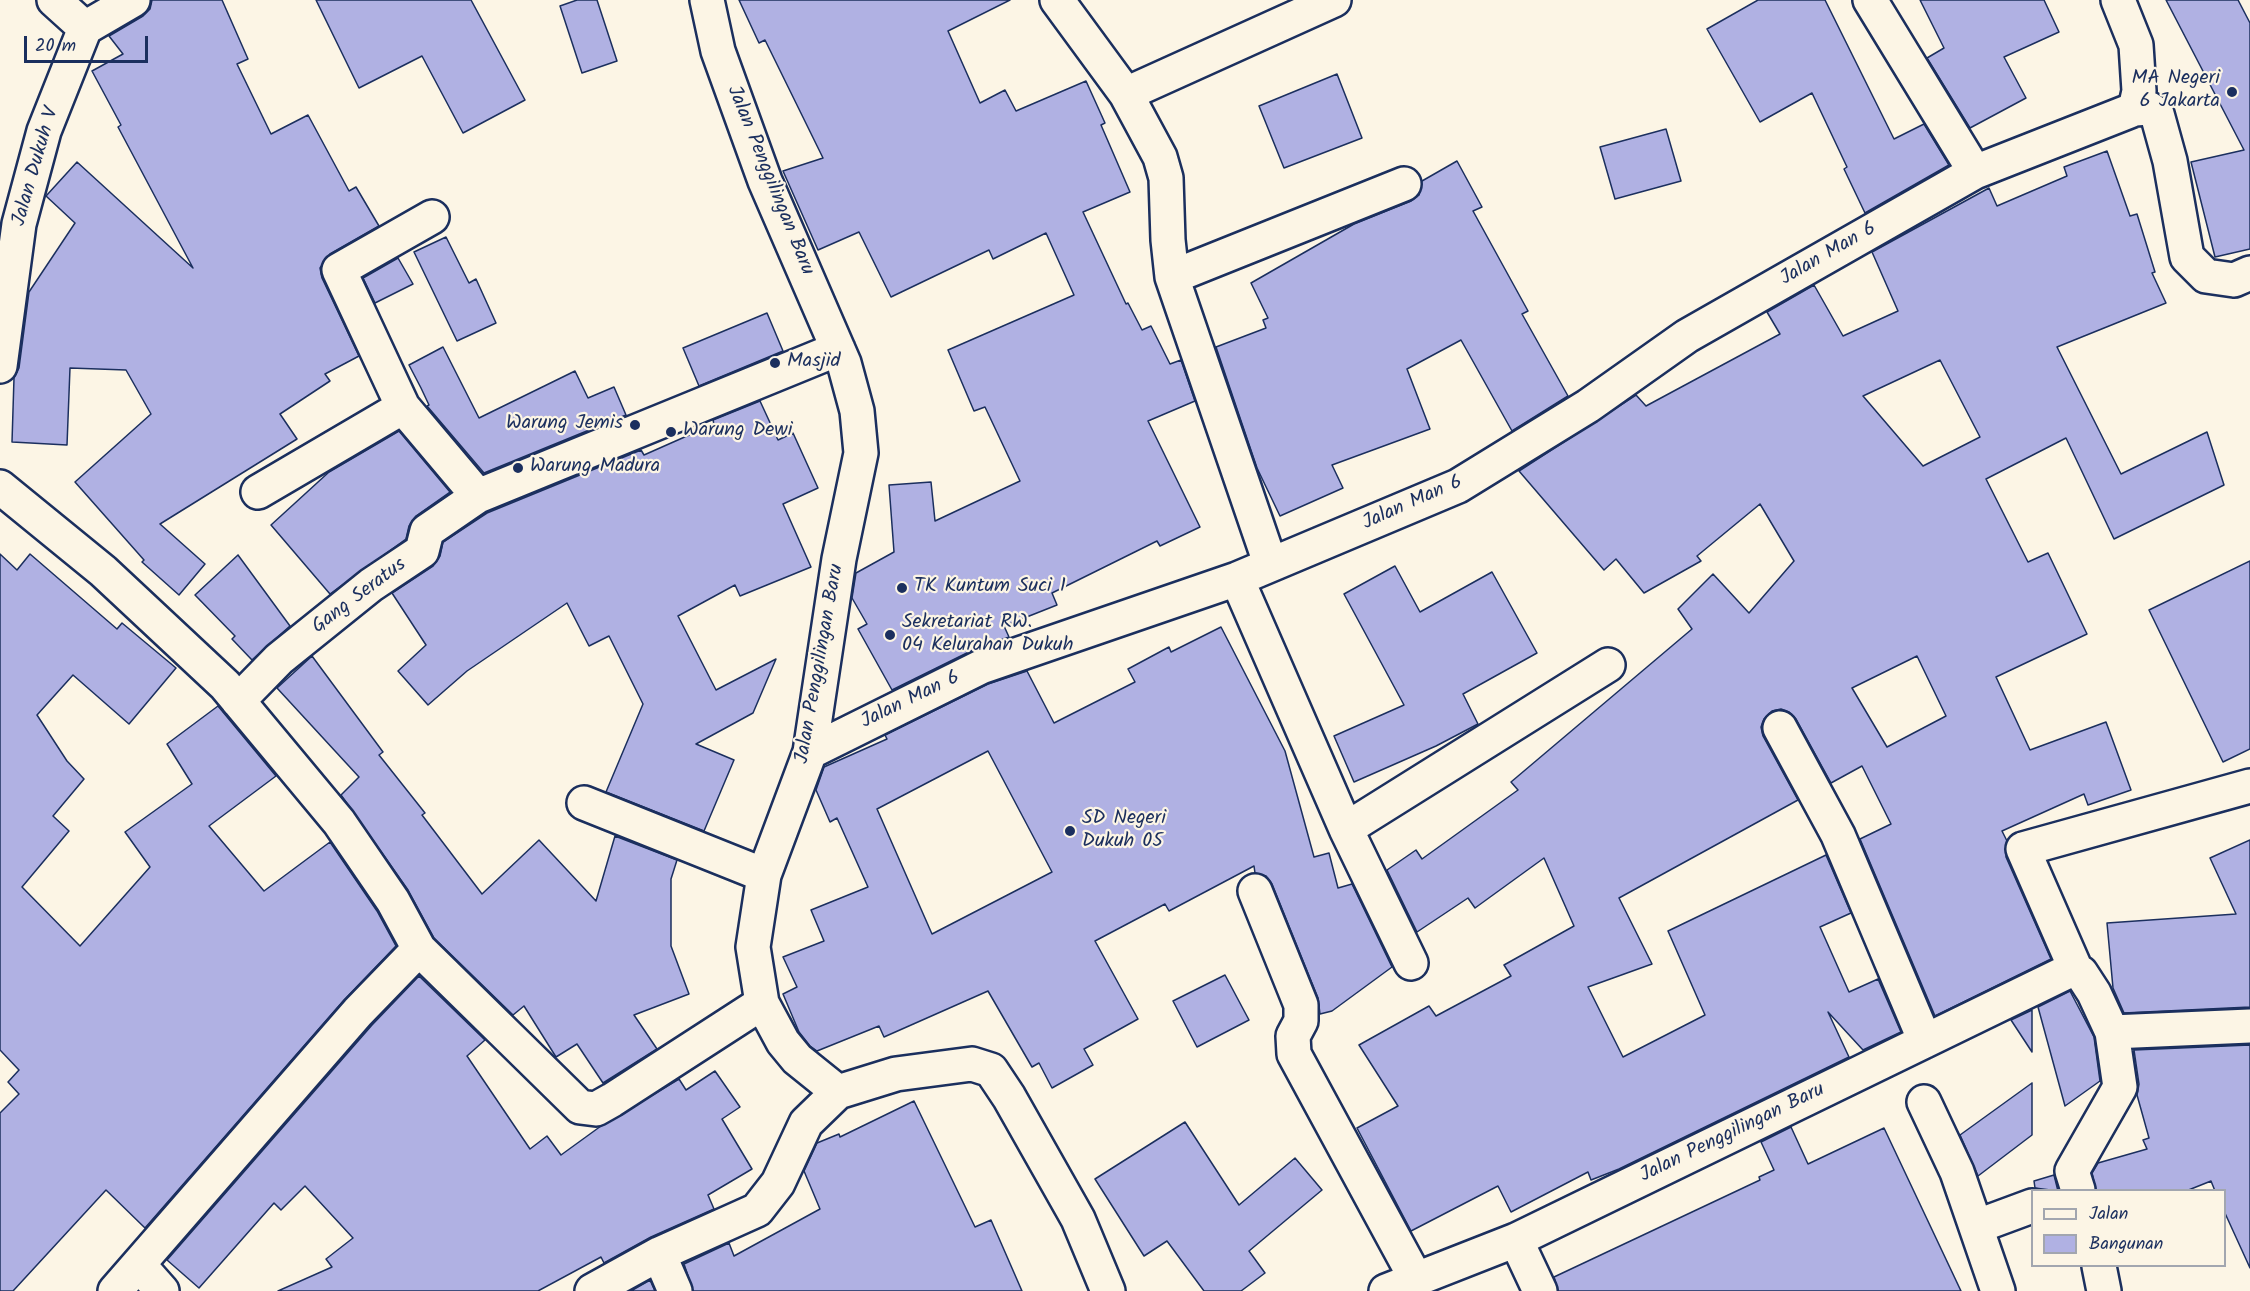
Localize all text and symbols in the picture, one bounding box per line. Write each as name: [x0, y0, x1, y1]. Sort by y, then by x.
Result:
scale bar: [27, 24, 152, 62]
text: 20 m: [35, 32, 76, 61]
place label: MA Negeri 6 Jakarta: [2132, 68, 2220, 115]
street label: Jalan Penggilingan Baru: [720, 83, 818, 279]
marker: MA Negeri 6 Jakarta: [2225, 85, 2239, 99]
street label: Jalan Dukuh V: [9, 105, 65, 229]
street label: Jalan Man 6: [1777, 218, 1881, 292]
place label: Masjid: [787, 351, 840, 375]
marker: Masjid: [768, 356, 782, 370]
place label: Warung Jemis: [506, 413, 623, 437]
marker: Warung Jemis: [628, 418, 642, 432]
place label: Warung Dewi: [683, 420, 793, 444]
marker: Warung Dewi: [664, 425, 678, 439]
place label: Warung Madura: [530, 456, 660, 480]
marker: Warung Madura: [511, 461, 525, 475]
street label: Jalan Man 6: [1359, 471, 1467, 537]
street label: Gang Seratus: [308, 554, 412, 640]
street label: Jalan Penggilingan Baru: [792, 562, 850, 766]
place label: TK Kuntum Suci 1: [914, 576, 1066, 600]
marker: TK Kuntum Suci 1: [895, 581, 909, 595]
place label: Sekretariat RW. 04 Kelurahan Dukuh: [902, 612, 1073, 659]
marker: Sekretariat RW. 04 Kelurahan Dukuh: [883, 628, 897, 642]
street label: Jalan Man 6: [858, 667, 964, 735]
place label: SD Negeri Dukuh 05: [1082, 808, 1166, 855]
marker: SD Negeri Dukuh 05: [1063, 824, 1077, 838]
street label: Jalan Penggilingan Baru: [1637, 1079, 1829, 1189]
legend: [2031, 1189, 2226, 1267]
text: Jalan: [2089, 1200, 2128, 1229]
text: Bangunan: [2089, 1230, 2163, 1259]

